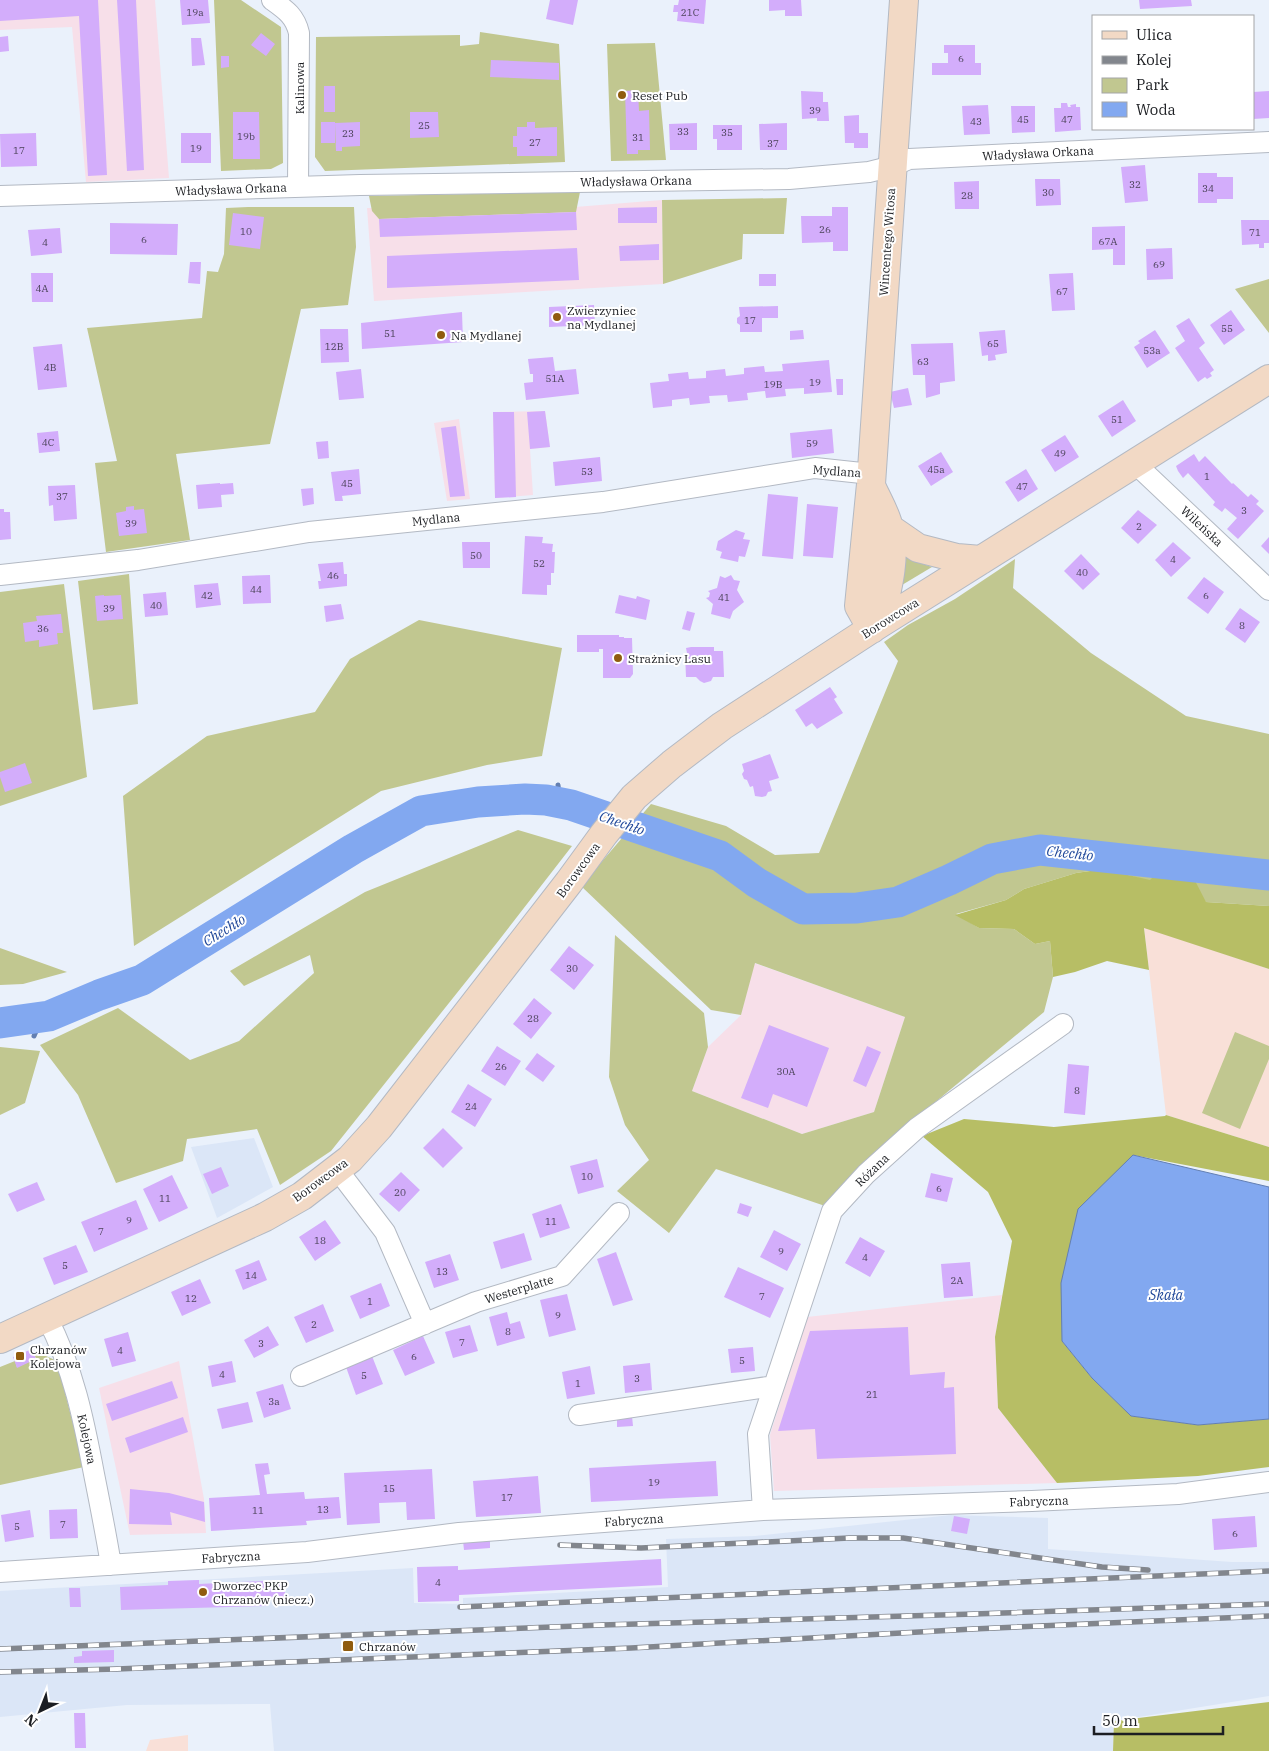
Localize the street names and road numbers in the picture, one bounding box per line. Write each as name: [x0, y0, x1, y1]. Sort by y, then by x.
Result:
street label: Kalinowa: [292, 61, 307, 114]
street label: Władysława Orkana: [982, 143, 1095, 163]
street label: Władysława Orkana: [580, 173, 692, 189]
street label: Władysława Orkana: [175, 180, 288, 198]
street label: Wincentego Witosa: [876, 187, 898, 297]
street label: Mydlana: [812, 462, 862, 480]
street label: Wileńska: [1178, 503, 1227, 550]
street label: Mydlana: [411, 509, 461, 529]
street label: Borowcowa: [859, 594, 922, 641]
street label: Borowcowa: [553, 839, 603, 901]
street label: Różana: [852, 1150, 892, 1190]
street label: Borowcowa: [289, 1155, 351, 1205]
street label: Westerplatte: [483, 1271, 555, 1307]
street label: Kolejowa: [74, 1412, 100, 1466]
street label: Fabryczna: [1009, 1492, 1069, 1510]
street label: Fabryczna: [604, 1510, 664, 1530]
street label: Fabryczna: [201, 1548, 261, 1566]

